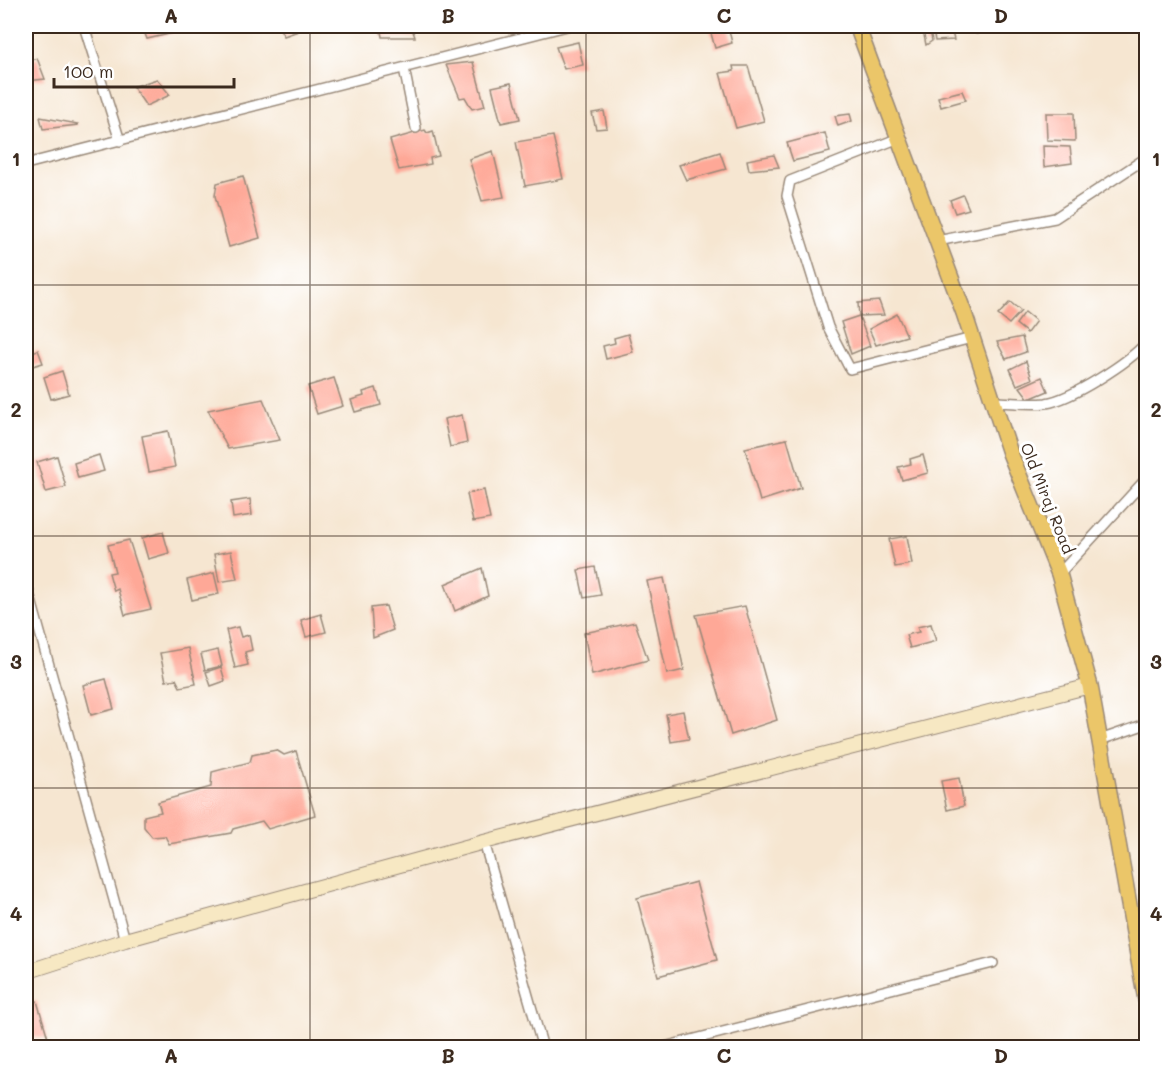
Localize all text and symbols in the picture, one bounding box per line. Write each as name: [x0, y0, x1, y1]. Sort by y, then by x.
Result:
text: A: [164, 2, 178, 28]
text: B: [441, 2, 455, 28]
text: C: [717, 2, 732, 28]
text: D: [994, 2, 1008, 28]
scale bar: [54, 51, 234, 89]
text: 100 m: [63, 59, 113, 83]
text: 1: [12, 145, 20, 171]
text: 1: [1152, 145, 1160, 171]
text: 2: [10, 396, 22, 422]
text: 2: [1150, 396, 1162, 422]
street label: Old Miraj Road: [1016, 439, 1080, 557]
text: 3: [10, 648, 22, 674]
text: 3: [1150, 648, 1162, 674]
text: 4: [10, 900, 23, 926]
text: 4: [1150, 900, 1163, 926]
text: A: [164, 1042, 178, 1068]
text: B: [441, 1042, 455, 1068]
text: C: [717, 1042, 732, 1068]
text: D: [994, 1042, 1008, 1068]

